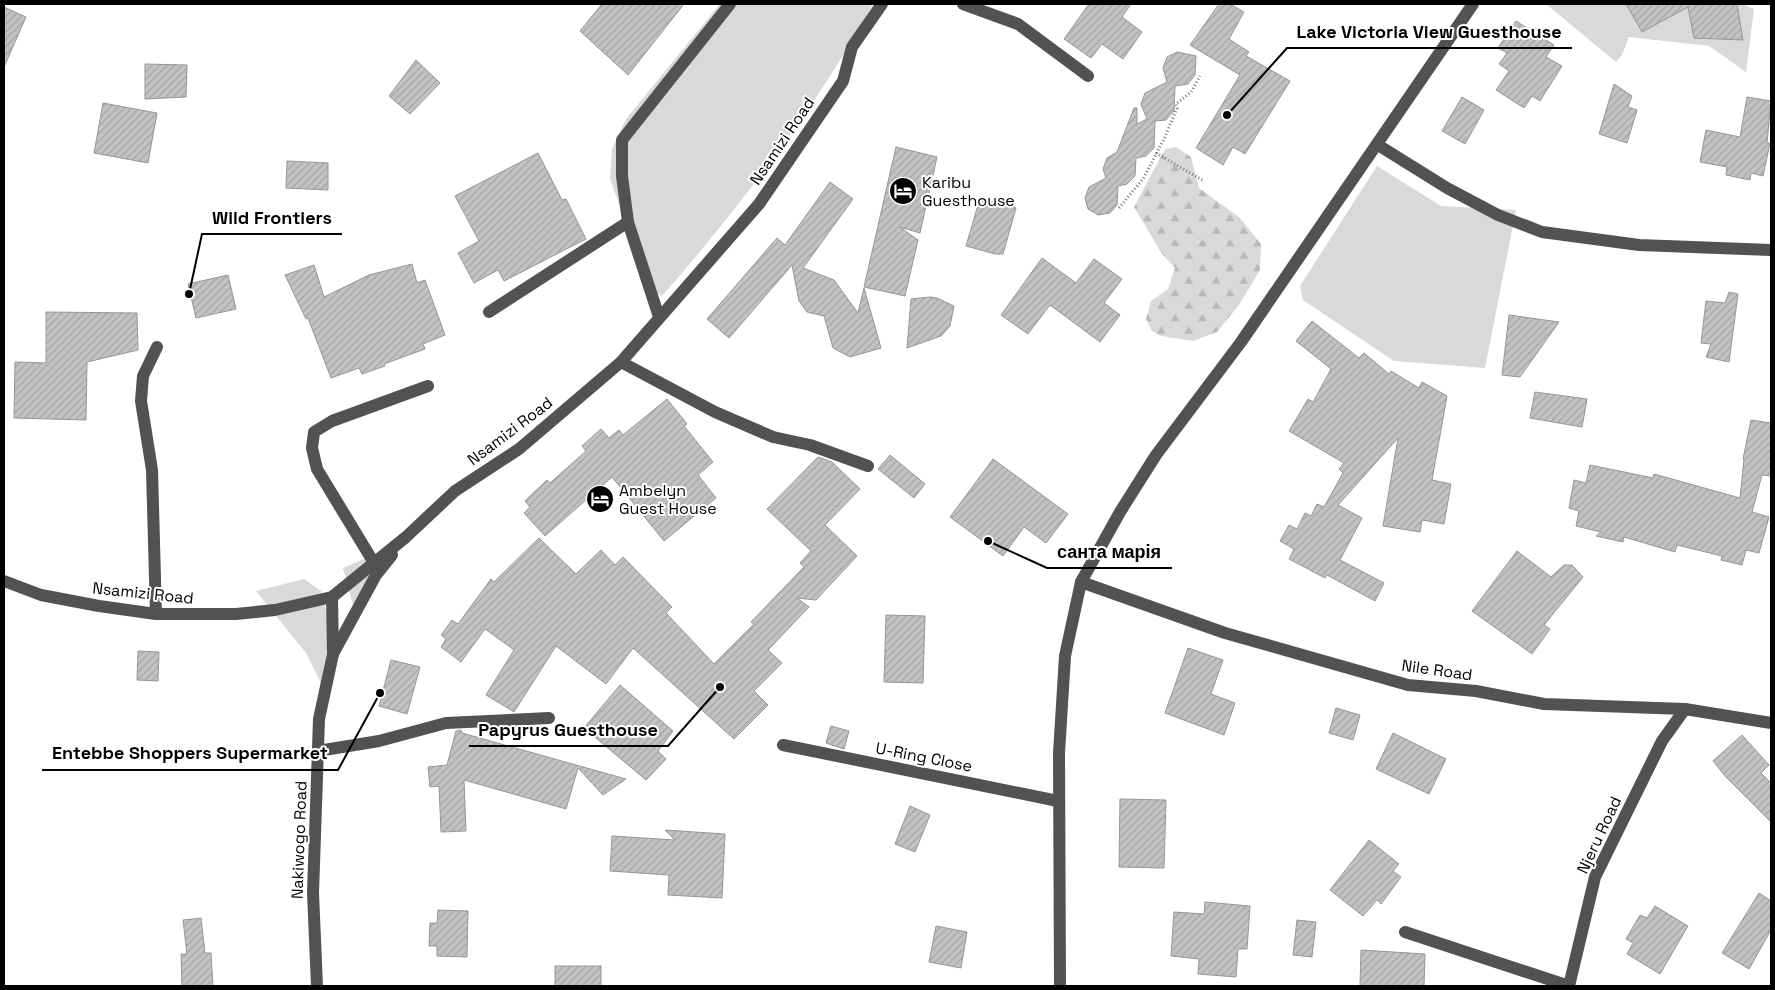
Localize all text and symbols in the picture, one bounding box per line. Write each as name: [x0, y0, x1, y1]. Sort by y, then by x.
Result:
callout: Lake Victoria View Guesthouse: [1287, 15, 1572, 48]
text: Lake Victoria View Guesthouse: [1296, 20, 1562, 43]
street label: Nsamizi Road: [745, 93, 819, 189]
place label: Karibu Guesthouse: [922, 172, 1015, 211]
hotel icon: Karibu Guesthouse: [888, 176, 918, 206]
callout: Wild Frontiers: [202, 201, 342, 234]
text: Wild Frontiers: [212, 206, 332, 229]
street label: Nsamizi Road: [463, 392, 557, 470]
place label: Ambelyn Guest House: [619, 480, 717, 519]
hotel icon: Ambelyn Guest House: [585, 484, 615, 514]
callout: санта марія: [1047, 535, 1172, 568]
text: санта марія: [1057, 540, 1161, 563]
street label: Nsamizi Road: [91, 577, 195, 609]
street label: Nile Road: [1400, 655, 1474, 685]
callout: Papyrus Guesthouse: [469, 713, 668, 746]
text: Papyrus Guesthouse: [478, 718, 658, 741]
callout: Entebbe Shoppers Supermarket: [42, 737, 338, 770]
street label: U-Ring Close: [874, 737, 974, 777]
text: Entebbe Shoppers Supermarket: [52, 741, 328, 764]
street label: Nakiwogo Road: [286, 780, 312, 900]
street label: Njeru Road: [1572, 793, 1626, 877]

